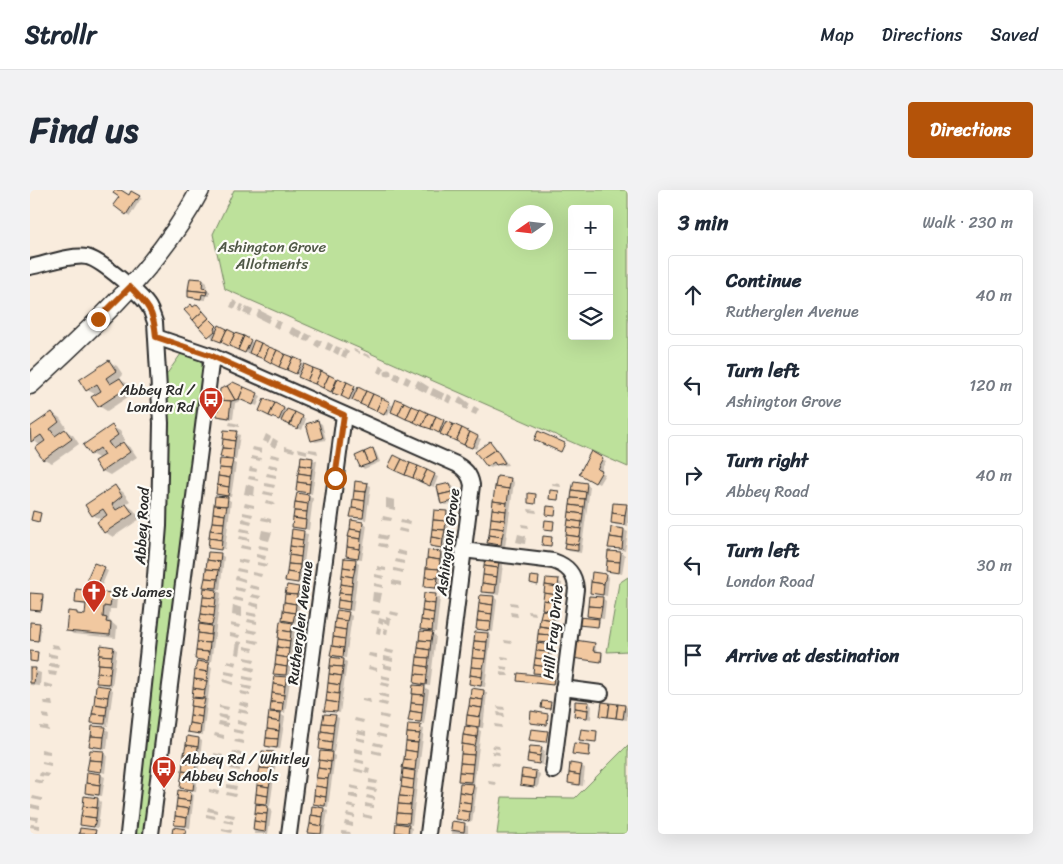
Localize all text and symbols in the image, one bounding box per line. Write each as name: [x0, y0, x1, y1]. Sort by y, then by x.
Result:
text: Strollr: [25, 14, 96, 56]
text: Map: [821, 19, 854, 51]
text: Directions: [882, 19, 963, 51]
text: Saved: [991, 19, 1038, 51]
text: Find us: [30, 99, 138, 161]
button: Directions: [908, 102, 1033, 158]
text: 3 min: [678, 204, 728, 242]
north arrow: [508, 205, 553, 250]
map controls: [568, 205, 613, 340]
button: +: [568, 205, 613, 250]
text: Walk · 230 m: [922, 208, 1013, 237]
park label: Ashington Grove Allotments: [217, 234, 326, 277]
button: −: [568, 250, 613, 295]
text: Continue: [726, 264, 802, 297]
icon: ahead: [679, 281, 707, 309]
text: 40 m: [975, 281, 1012, 310]
button: layers: [568, 295, 613, 340]
text: Rutherglen Avenue: [726, 297, 859, 326]
route end: [87, 308, 110, 331]
text: Turn left: [726, 354, 799, 387]
icon: left: [679, 371, 707, 399]
text: 120 m: [969, 371, 1012, 400]
place label: Abbey Rd / London Rd: [119, 377, 196, 420]
bus stop icon: Abbey Rd / London Rd: [198, 386, 224, 420]
text: Ashington Grove: [726, 387, 842, 416]
text: Turn right: [726, 444, 808, 477]
icon: right: [679, 461, 707, 489]
text: 40 m: [975, 461, 1012, 490]
route start: [324, 467, 347, 490]
text: Abbey Road: [726, 477, 809, 506]
street label: Abbey Road: [127, 486, 157, 566]
street label: Ashington Grove: [428, 486, 468, 598]
text: Turn left: [726, 534, 799, 567]
icon: left: [679, 551, 707, 579]
text: 30 m: [977, 551, 1012, 580]
street label: Rutherglen Avenue: [280, 560, 320, 686]
text: London Road: [726, 567, 814, 596]
church icon: St James: [81, 579, 107, 613]
place label: St James: [112, 579, 173, 605]
street label: Hill Fray Drive: [535, 583, 571, 680]
text: Arrive at destination: [726, 639, 899, 672]
icon: arrive: [679, 641, 707, 669]
place label: Abbey Rd / Whitley Abbey Schools: [181, 746, 310, 789]
bus stop icon: Abbey Rd / Whitley Abbey Schools: [151, 755, 177, 789]

